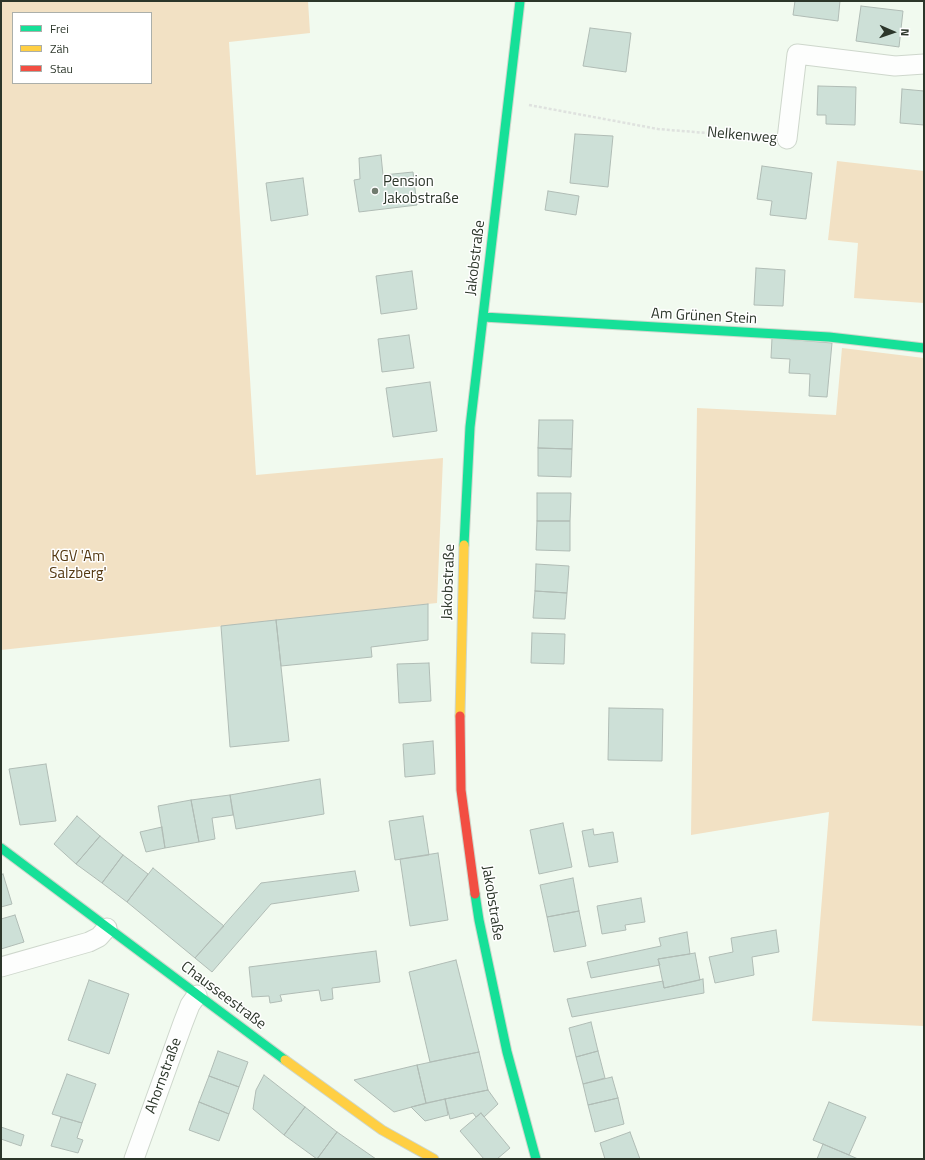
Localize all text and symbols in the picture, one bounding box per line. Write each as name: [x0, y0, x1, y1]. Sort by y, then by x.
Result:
legend: [12, 12, 152, 84]
north arrow: [873, 12, 913, 52]
text: Frei: [50, 19, 69, 38]
text: N: [897, 28, 913, 37]
text: Zäh: [50, 39, 69, 58]
text: Stau: [50, 59, 73, 78]
street label: Nelkenweg: [706, 124, 778, 148]
place label: Pension Jakobstraße: [383, 173, 459, 208]
marker: Pension Jakobstraße: [370, 186, 380, 196]
street label: Jakobstraße: [462, 219, 490, 297]
street label: Am Grünen Stein: [650, 305, 758, 329]
street label: Jakobstraße: [439, 544, 459, 620]
park label: KGV 'Am Salzberg': [49, 548, 107, 583]
street label: Jakobstraße: [477, 864, 507, 942]
street label: Chausseestraße: [177, 958, 269, 1034]
street label: Ahornstraße: [142, 1036, 186, 1116]

